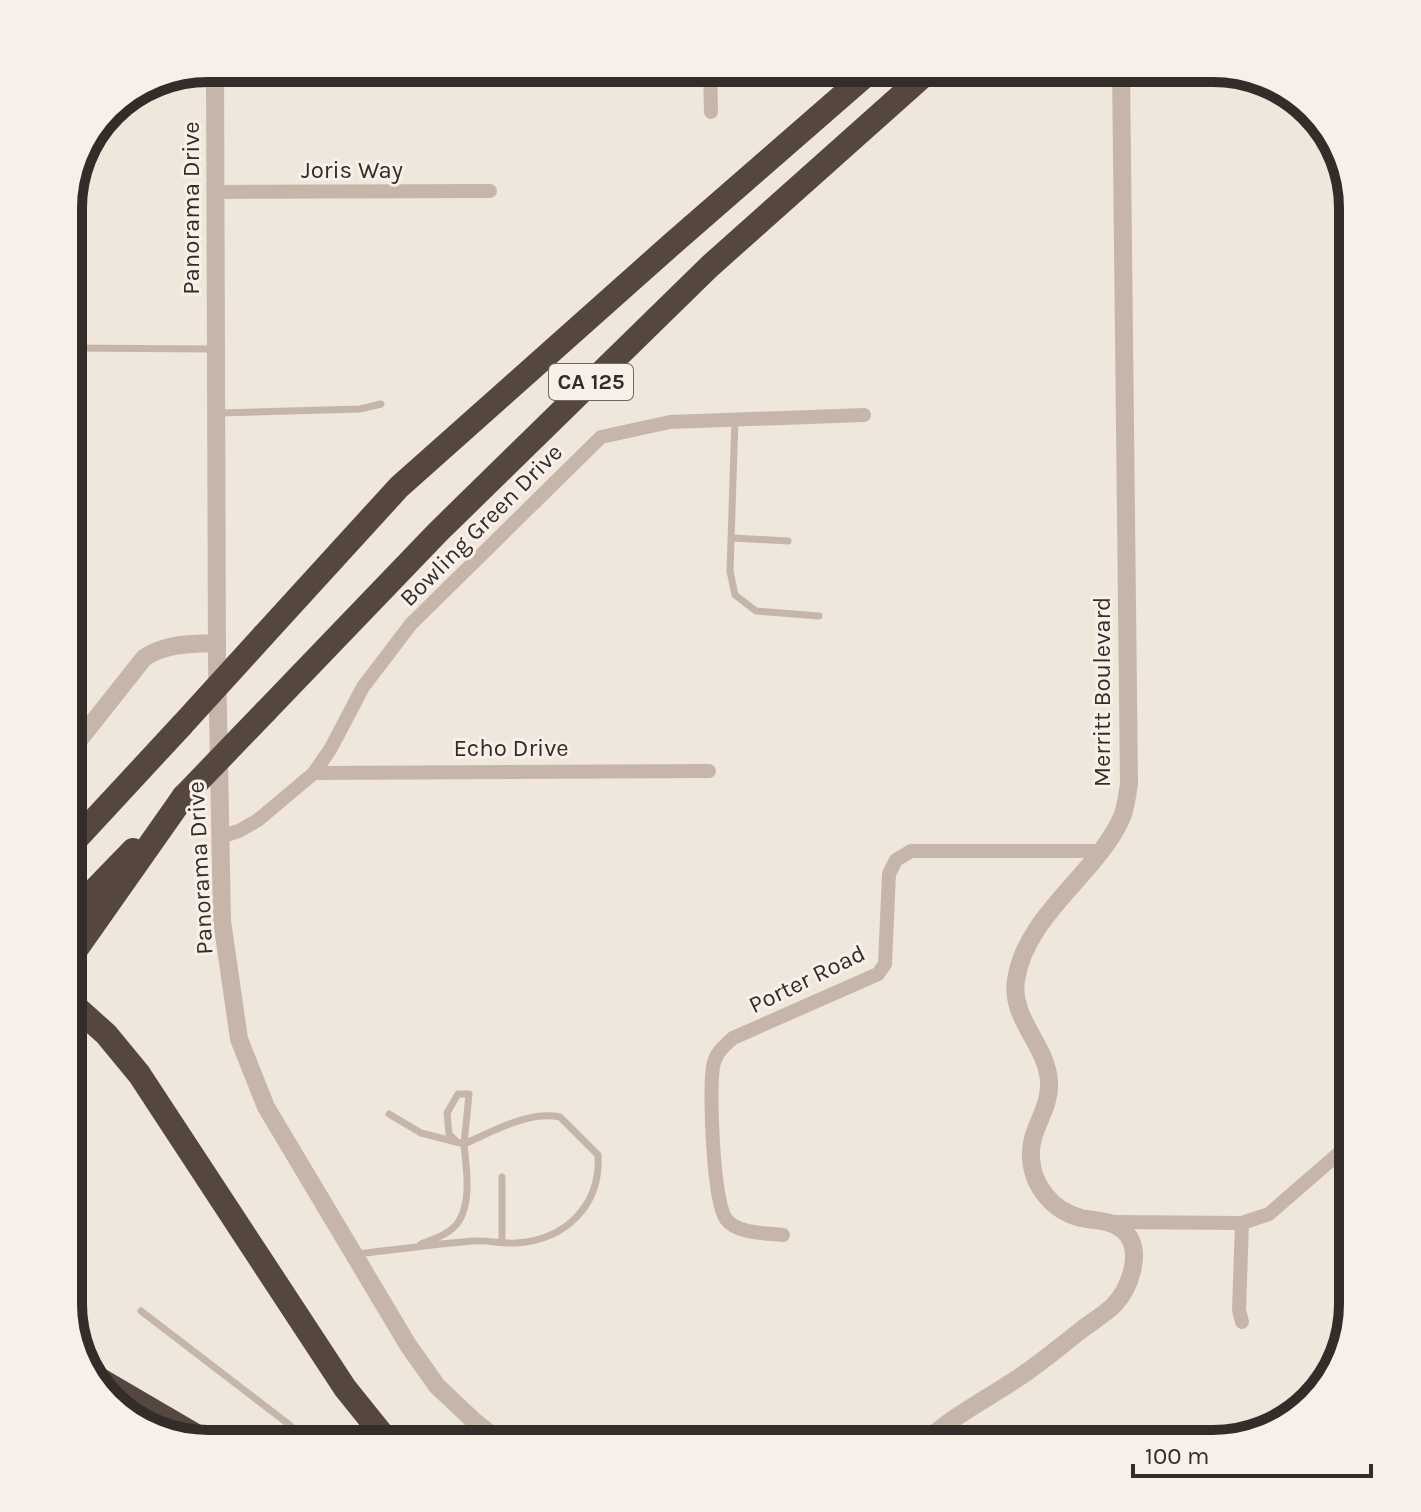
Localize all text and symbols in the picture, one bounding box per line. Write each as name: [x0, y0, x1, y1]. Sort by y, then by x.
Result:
street label: Panorama Drive: [177, 121, 205, 295]
street label: Joris Way: [301, 156, 403, 184]
road number: CA 125: [549, 364, 633, 400]
street label: Bowling Green Drive: [394, 438, 568, 612]
street label: Merritt Boulevard: [1088, 597, 1116, 787]
street label: Echo Drive: [453, 734, 569, 762]
street label: Panorama Drive: [181, 781, 219, 955]
street label: Porter Road: [744, 939, 870, 1019]
scale bar: [1133, 1428, 1371, 1478]
text: 100 m: [1145, 1442, 1210, 1470]

